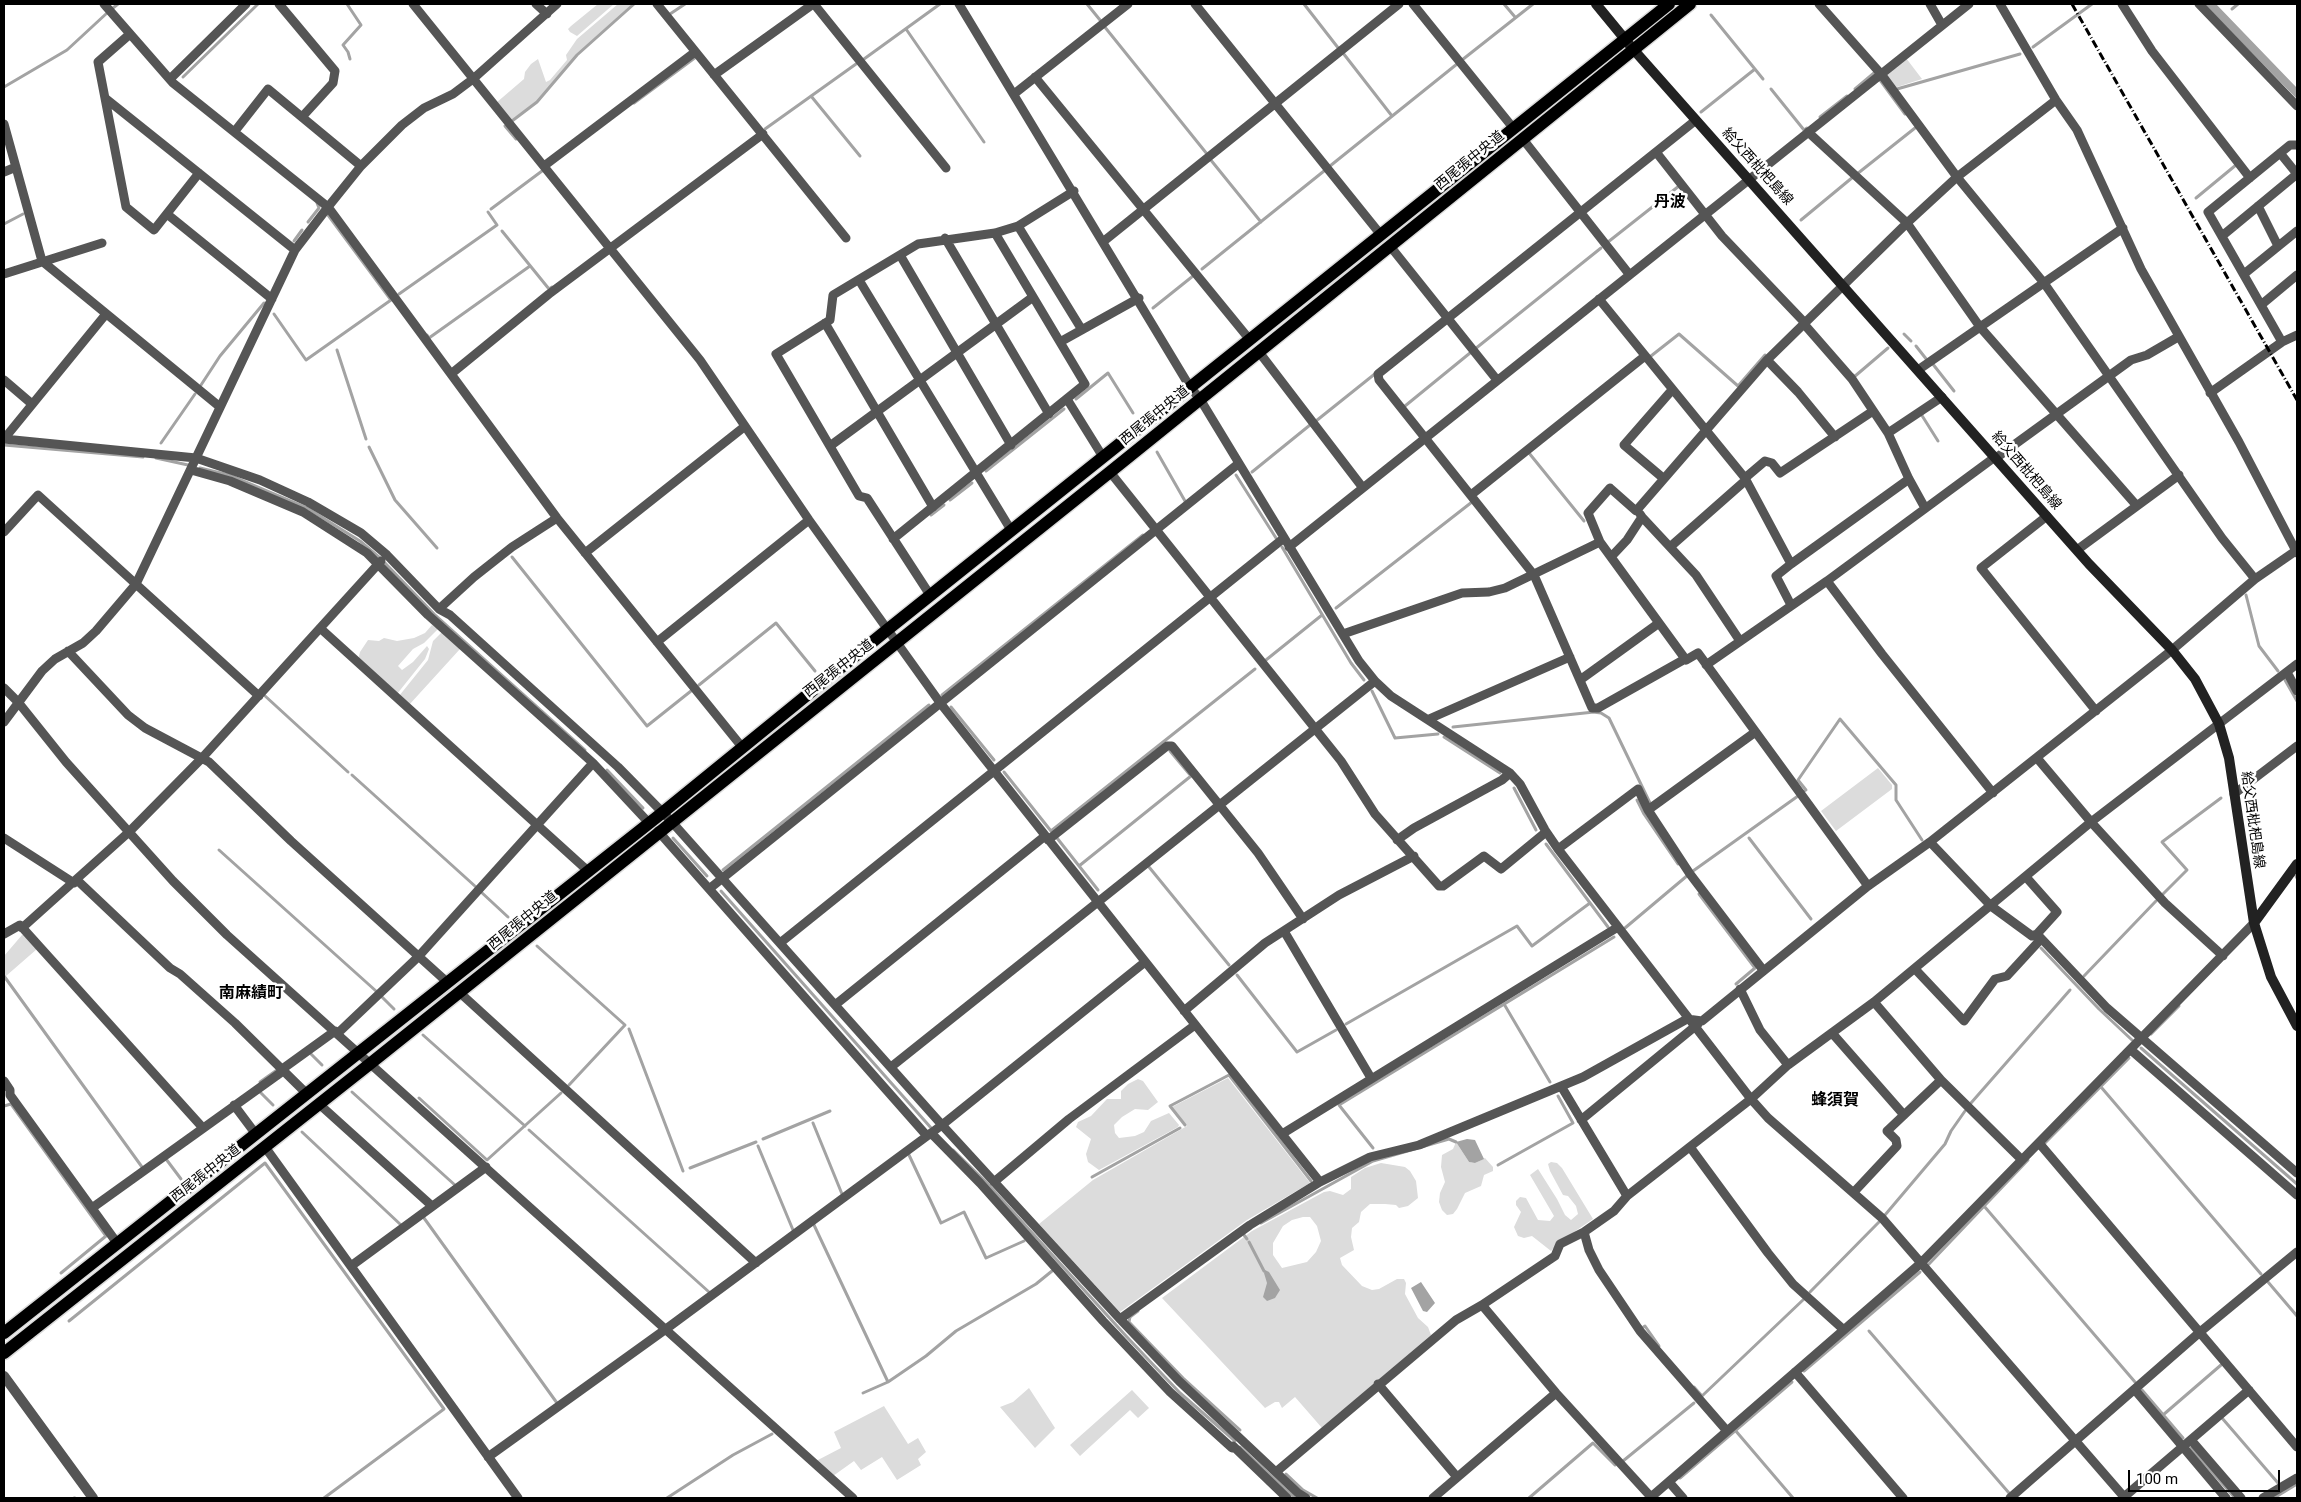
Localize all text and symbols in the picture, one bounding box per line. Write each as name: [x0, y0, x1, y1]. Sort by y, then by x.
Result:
street label: 給父西枇杷島線: [1718, 125, 1796, 209]
street label: 西尾張中央道: [1432, 128, 1508, 194]
district label: 丹波: [1654, 193, 1686, 213]
street label: 西尾張中央道: [1117, 383, 1193, 449]
street label: 給父西枇杷島線: [1988, 429, 2064, 513]
street label: 西尾張中央道: [801, 637, 877, 701]
street label: 給父西枇杷島線: [2237, 770, 2267, 870]
street label: 西尾張中央道: [485, 888, 561, 954]
district label: 南麻績町: [219, 984, 283, 1004]
district label: 蜂須賀: [1811, 1091, 1859, 1111]
street label: 西尾張中央道: [168, 1142, 244, 1206]
scale bar: [2131, 1460, 2284, 1492]
text: 100 m: [2136, 1470, 2178, 1488]

